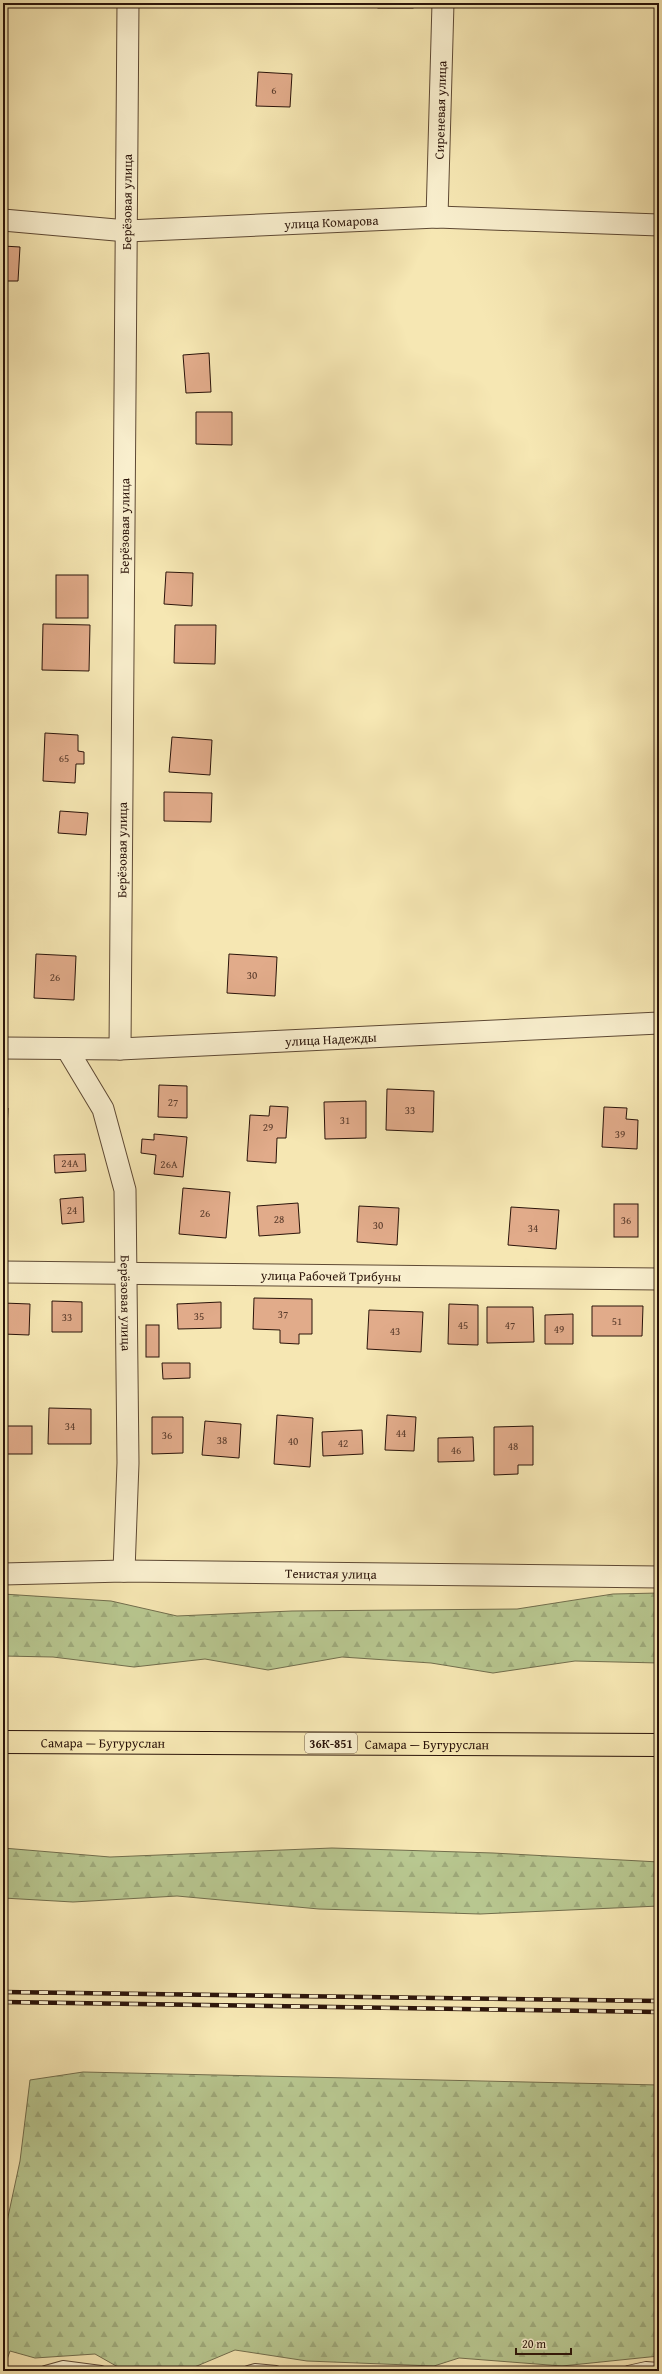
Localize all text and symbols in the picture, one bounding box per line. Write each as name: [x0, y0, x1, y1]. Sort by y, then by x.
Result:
street label: Сиреневая улица: [429, 60, 451, 160]
house number: 6: [271, 82, 277, 98]
street label: Берёзовая улица: [117, 153, 136, 250]
street label: улица Комарова: [283, 210, 380, 233]
street label: Берёзовая улица: [114, 477, 134, 574]
house number: 65: [59, 750, 69, 766]
street label: Берёзовая улица: [112, 801, 131, 898]
house number: 30: [247, 967, 257, 983]
house number: 26: [50, 969, 60, 985]
street label: улица Надежды: [283, 1027, 377, 1051]
house number: 27: [168, 1094, 178, 1110]
house number: 33: [405, 1102, 415, 1118]
house number: 31: [340, 1112, 350, 1128]
house number: 29: [263, 1119, 273, 1135]
house number: 39: [615, 1126, 625, 1142]
house number: 24А: [61, 1155, 79, 1171]
house number: 26А: [160, 1156, 178, 1172]
house number: 24: [67, 1202, 77, 1218]
house number: 26: [200, 1205, 210, 1221]
house number: 28: [274, 1211, 284, 1227]
house number: 36: [621, 1212, 631, 1228]
house number: 30: [373, 1217, 383, 1233]
house number: 34: [528, 1220, 538, 1236]
street label: Берёзовая улица: [116, 1255, 136, 1352]
street label: улица Рабочей Трибуны: [260, 1265, 401, 1286]
house number: 37: [278, 1306, 288, 1322]
house number: 35: [194, 1308, 204, 1324]
house number: 33: [62, 1309, 72, 1325]
house number: 51: [612, 1313, 622, 1329]
house number: 45: [458, 1317, 468, 1333]
house number: 47: [505, 1317, 515, 1333]
house number: 49: [554, 1321, 564, 1337]
house number: 43: [390, 1323, 400, 1339]
house number: 34: [65, 1418, 75, 1434]
house number: 44: [396, 1425, 406, 1441]
house number: 36: [162, 1427, 172, 1443]
house number: 38: [217, 1432, 227, 1448]
house number: 40: [288, 1433, 298, 1449]
house number: 42: [338, 1435, 348, 1451]
house number: 48: [508, 1438, 518, 1454]
house number: 46: [451, 1442, 461, 1458]
street label: Тенистая улица: [285, 1563, 378, 1583]
street label: Самара — Бугуруслан: [41, 1733, 166, 1752]
road number: 36К-851: [305, 1733, 357, 1753]
street label: Самара — Бугуруслан: [365, 1734, 490, 1754]
scale bar: [516, 2330, 571, 2356]
text: 20 m: [522, 2335, 546, 2352]

